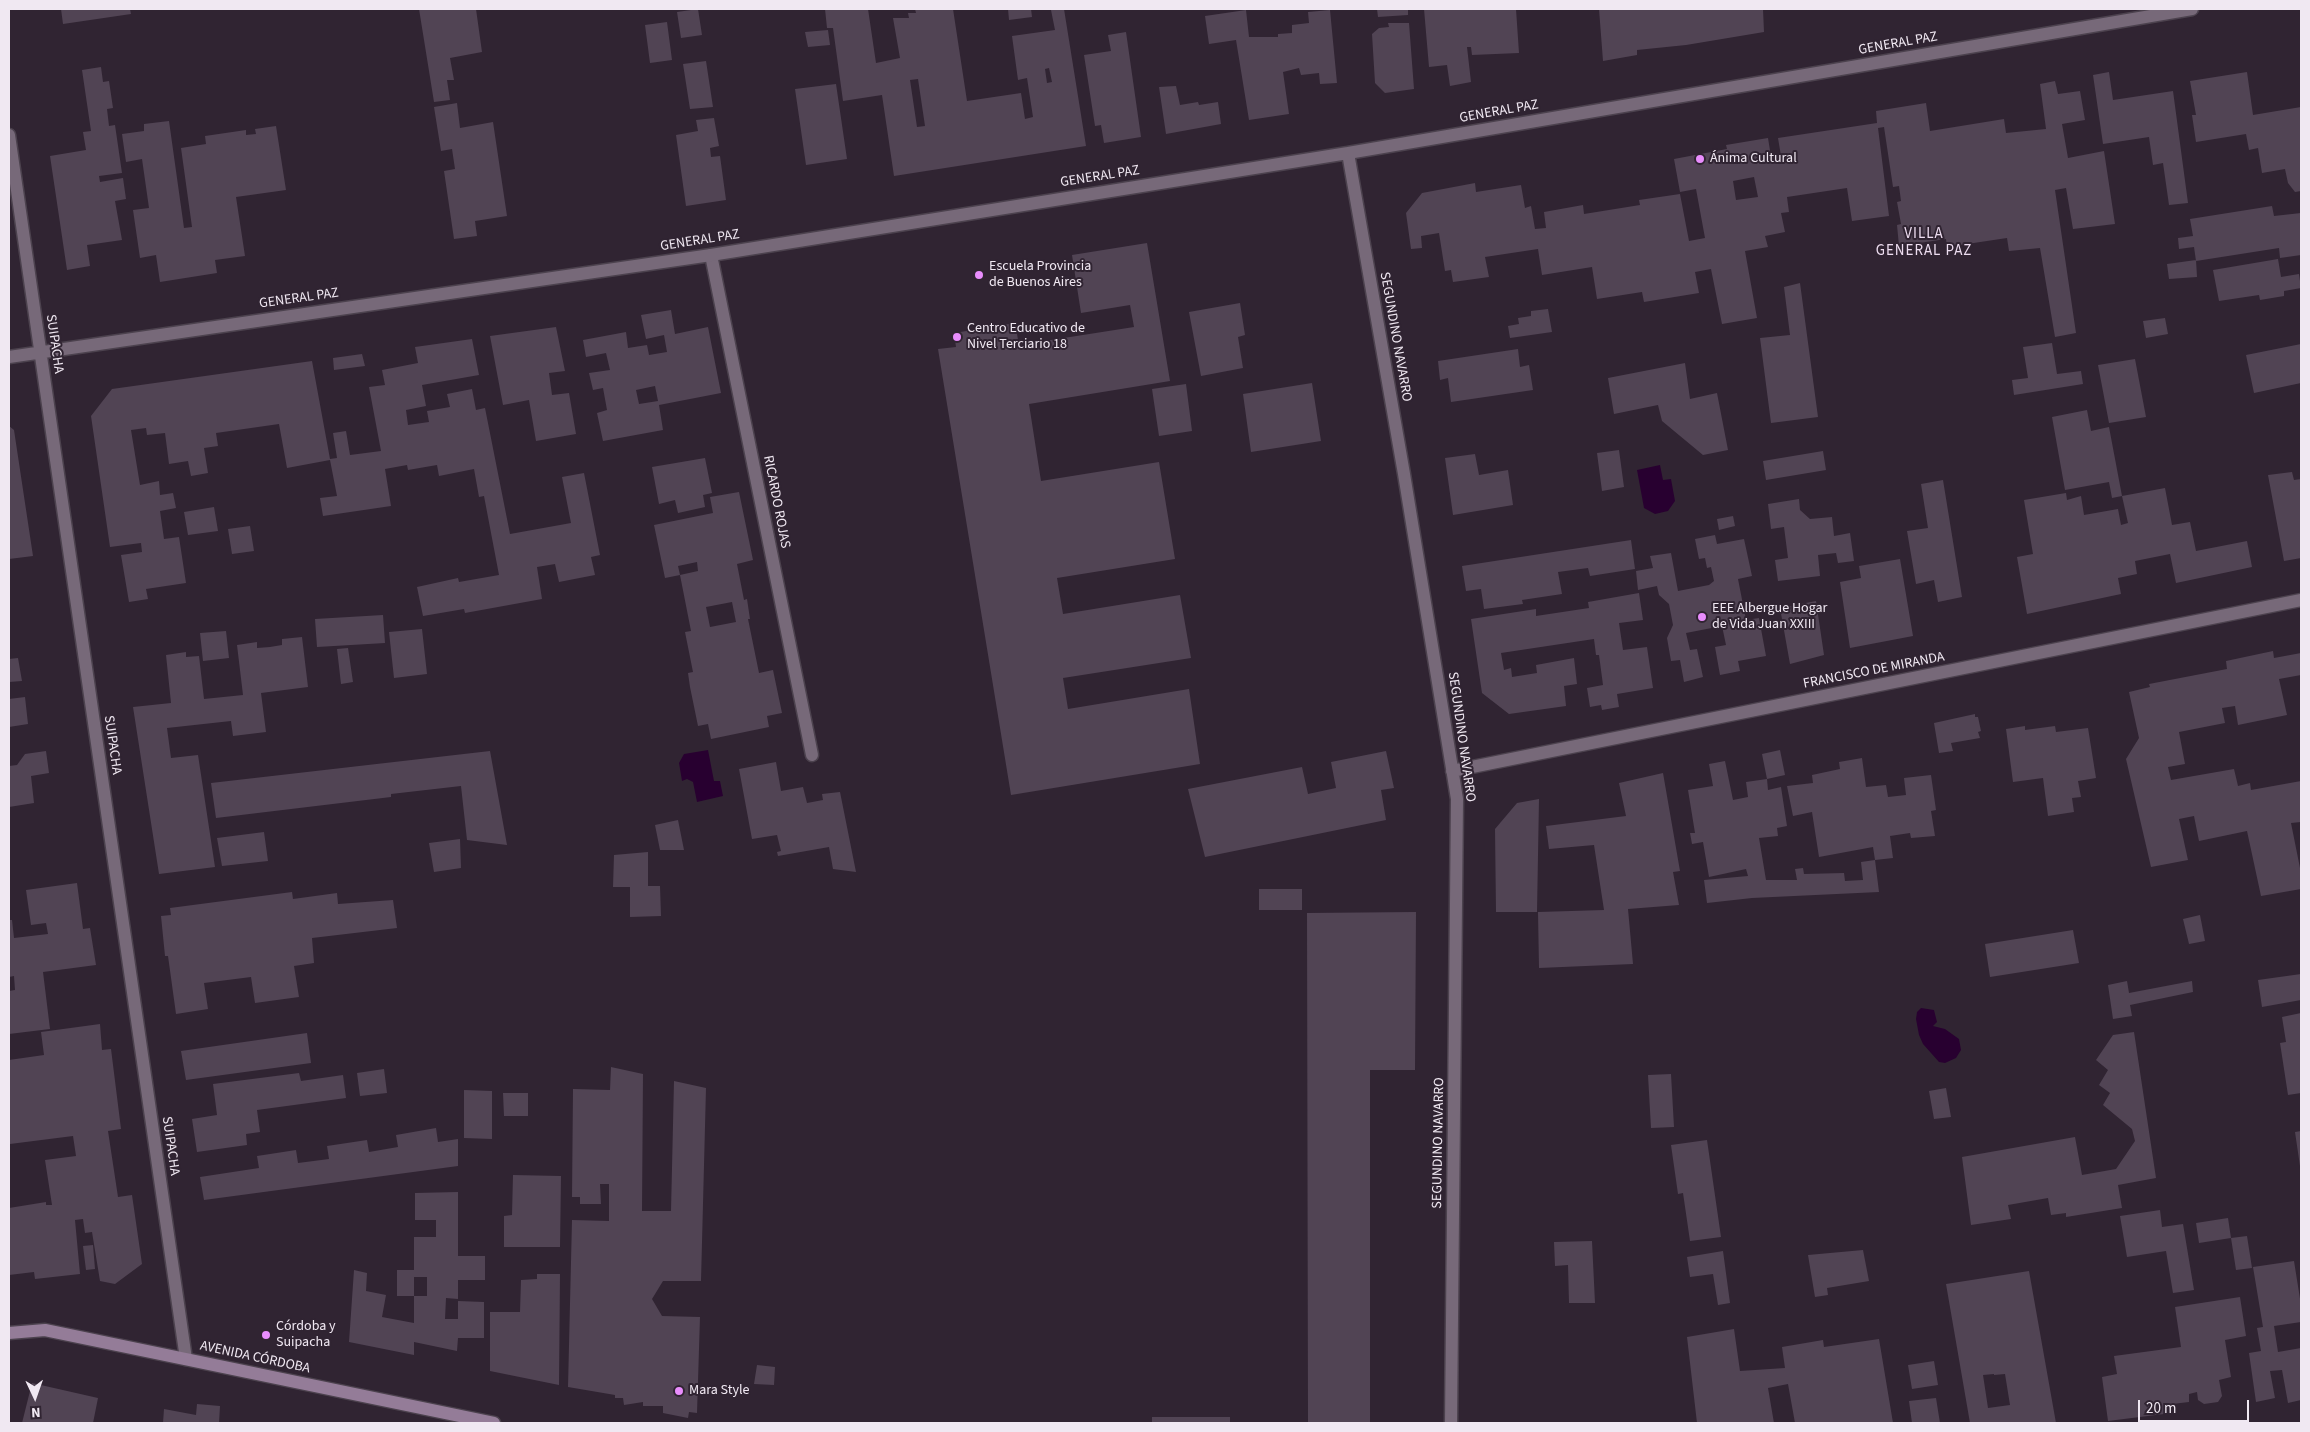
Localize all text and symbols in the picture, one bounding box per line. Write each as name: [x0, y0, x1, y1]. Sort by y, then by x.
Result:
street label: GENERAL PAZ: [1857, 29, 1939, 59]
street label: GENERAL PAZ: [1458, 97, 1540, 127]
place label: Ánima Cultural: [1710, 151, 1797, 167]
marker: Ánima Cultural: [1694, 153, 1706, 165]
street label: GENERAL PAZ: [1059, 162, 1141, 192]
street label: GENERAL PAZ: [659, 226, 741, 256]
district label: VILLA GENERAL PAZ: [1874, 226, 1974, 261]
place label: Escuela Provincia de Buenos Aires: [989, 259, 1091, 292]
marker: Escuela Provincia de Buenos Aires: [973, 269, 985, 281]
street label: SEGUNDINO NAVARRO: [1375, 271, 1415, 403]
street label: GENERAL PAZ: [258, 285, 340, 313]
street label: SUIPACHA: [42, 313, 66, 375]
place label: Centro Educativo de Nivel Terciario 18: [967, 321, 1085, 354]
marker: Centro Educativo de Nivel Terciario 18: [951, 331, 963, 343]
street label: RICARDO ROJAS: [759, 454, 793, 550]
place label: EEE Albergue Hogar de Vida Juan XXIII: [1712, 601, 1827, 634]
marker: EEE Albergue Hogar de Vida Juan XXIII: [1696, 611, 1708, 623]
street label: FRANCISCO DE MIRANDA: [1802, 649, 1946, 693]
street label: SEGUNDINO NAVARRO: [1444, 671, 1478, 803]
street label: SUIPACHA: [100, 714, 124, 776]
street label: SEGUNDINO NAVARRO: [1429, 1077, 1449, 1209]
street label: SUIPACHA: [158, 1115, 182, 1177]
place label: Córdoba y Suipacha: [276, 1319, 336, 1351]
marker: Córdoba y Suipacha: [260, 1329, 272, 1341]
street label: AVENIDA CÓRDOBA: [198, 1338, 312, 1378]
north arrow: [10, 1372, 60, 1422]
place label: Mara Style: [689, 1383, 750, 1399]
marker: Mara Style: [673, 1385, 685, 1397]
scale bar: [2140, 1390, 2251, 1422]
text: 20 m: [2146, 1398, 2176, 1419]
text: N: [31, 1402, 41, 1422]

